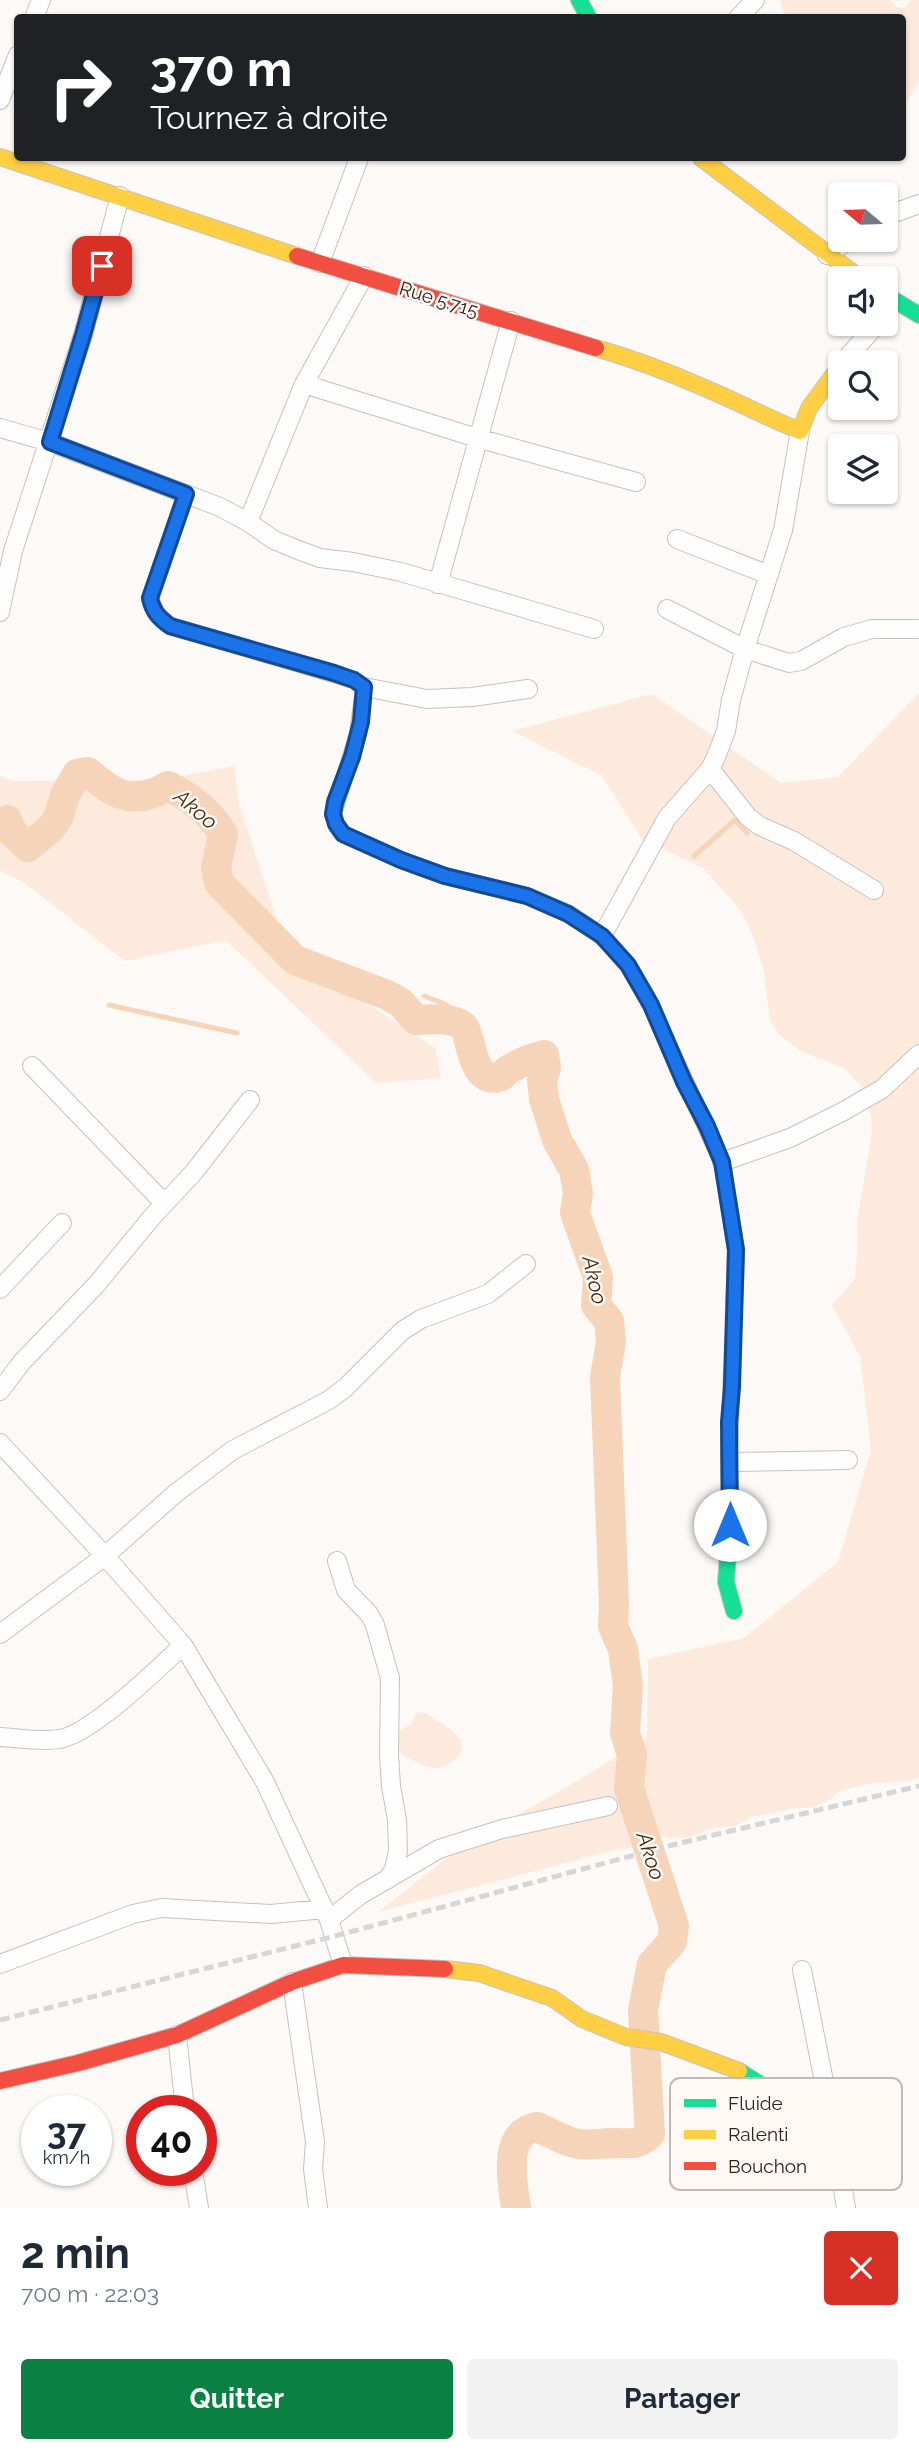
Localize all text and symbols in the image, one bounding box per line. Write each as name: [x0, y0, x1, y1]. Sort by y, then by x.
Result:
text: 370 m: [150, 40, 292, 97]
icon: right: [35, 42, 126, 133]
text: Tournez à droite: [150, 99, 388, 136]
north arrow: [828, 182, 898, 252]
map controls: [828, 182, 898, 504]
pin: [72, 236, 132, 296]
icon: arrive: [83, 247, 121, 285]
button: sound: [828, 266, 898, 336]
street label: Rue 5.715: [397, 277, 481, 321]
button: search: [828, 350, 898, 420]
button: layers: [828, 434, 898, 504]
water label: Akoo: [168, 783, 223, 834]
water label: Akoo: [577, 1252, 613, 1307]
position arrow: [693, 1488, 767, 1562]
water label: Akoo: [631, 1828, 670, 1883]
legend: [670, 2078, 902, 2190]
text: Fluide: [728, 2092, 783, 2114]
speed limit sign: 40: [126, 2095, 217, 2186]
text: 37: [47, 2111, 86, 2152]
text: Ralenti: [728, 2123, 788, 2145]
text: km/h: [43, 2147, 90, 2168]
text: Bouchon: [728, 2155, 807, 2177]
text: 2 min: [21, 2229, 130, 2278]
button: close: [824, 2231, 898, 2305]
text: 700 m · 22:03: [21, 2280, 159, 2307]
button: Quitter: [21, 2359, 453, 2439]
button: Partager: [467, 2359, 898, 2439]

